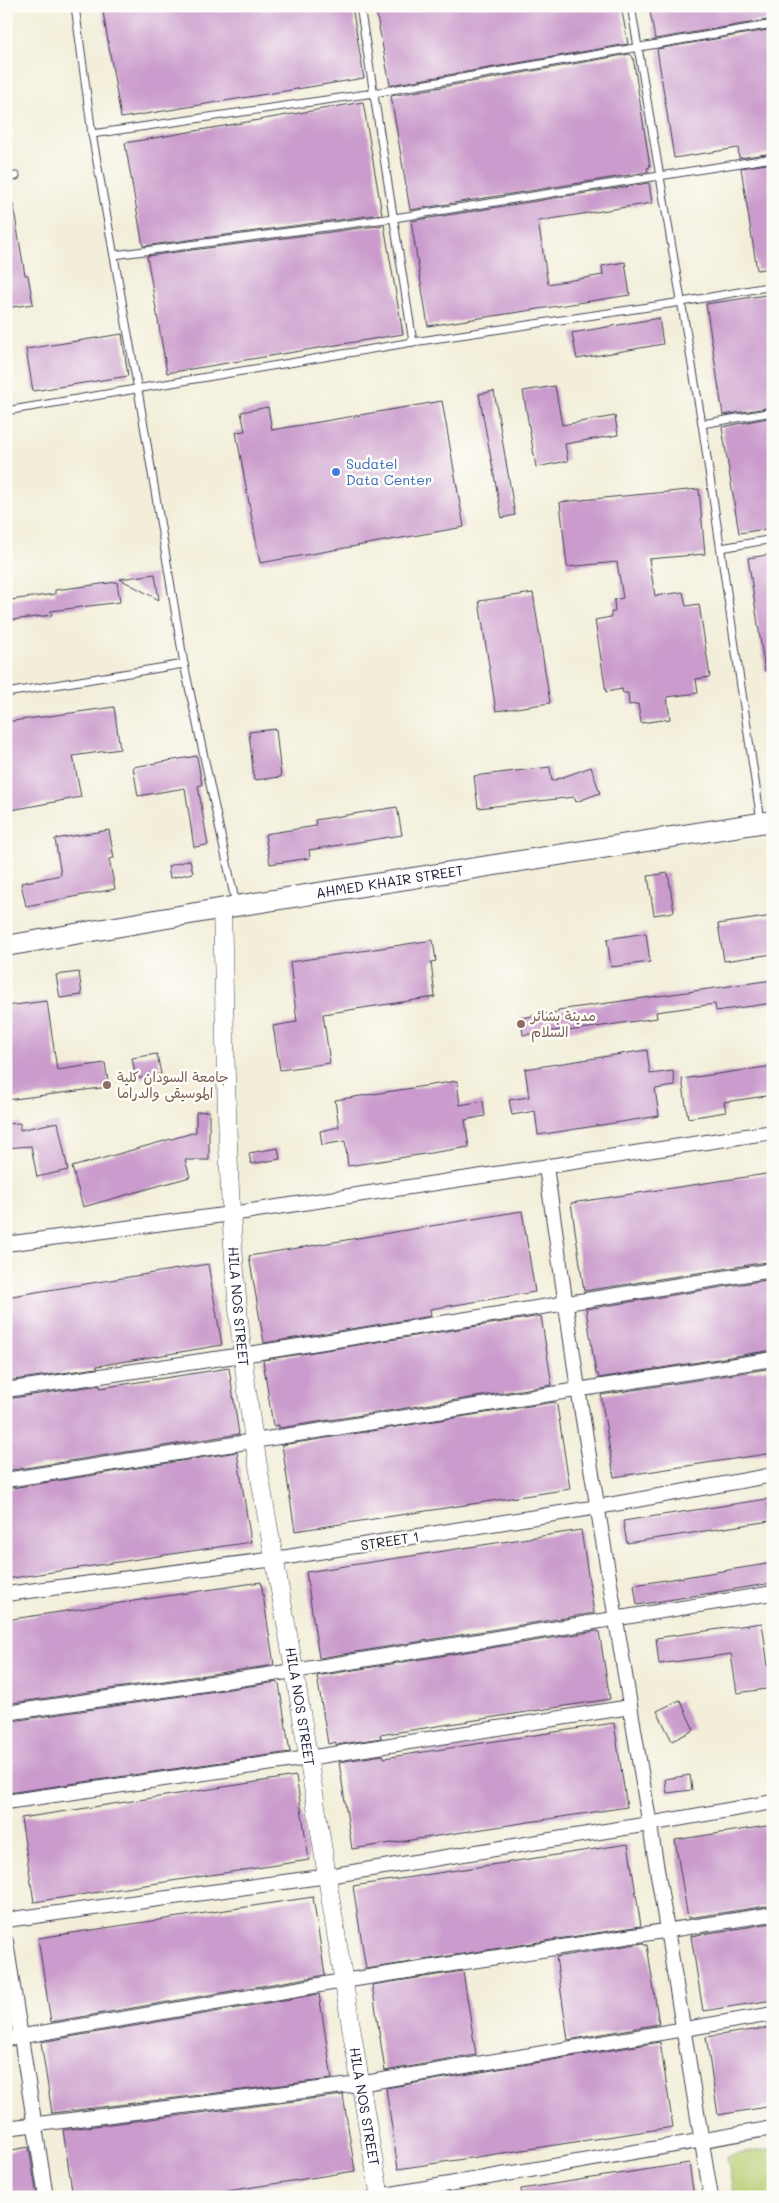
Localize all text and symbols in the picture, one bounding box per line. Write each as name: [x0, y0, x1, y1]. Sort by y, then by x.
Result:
place label: Sudatel Data Center: [346, 454, 432, 489]
marker: Sudatel Data Center: [330, 466, 342, 478]
street label: AHMED KHAIR STREET: [314, 860, 465, 902]
place label: مدينة بشائر السلام: [530, 1006, 596, 1043]
marker: مدينة بشائر السلام: [515, 1018, 527, 1030]
place label: جامعة السودان كلية الموسيقى والدراما: [117, 1067, 229, 1102]
marker: جامعة السودان كلية الموسيقى والدراما: [101, 1079, 113, 1091]
street label: HILA NOS STREET: [224, 1246, 254, 1368]
street label: STREET 1: [359, 1526, 421, 1555]
street label: HILA NOS STREET: [281, 1646, 320, 1768]
street label: HILA NOS STREET: [345, 2046, 384, 2167]

